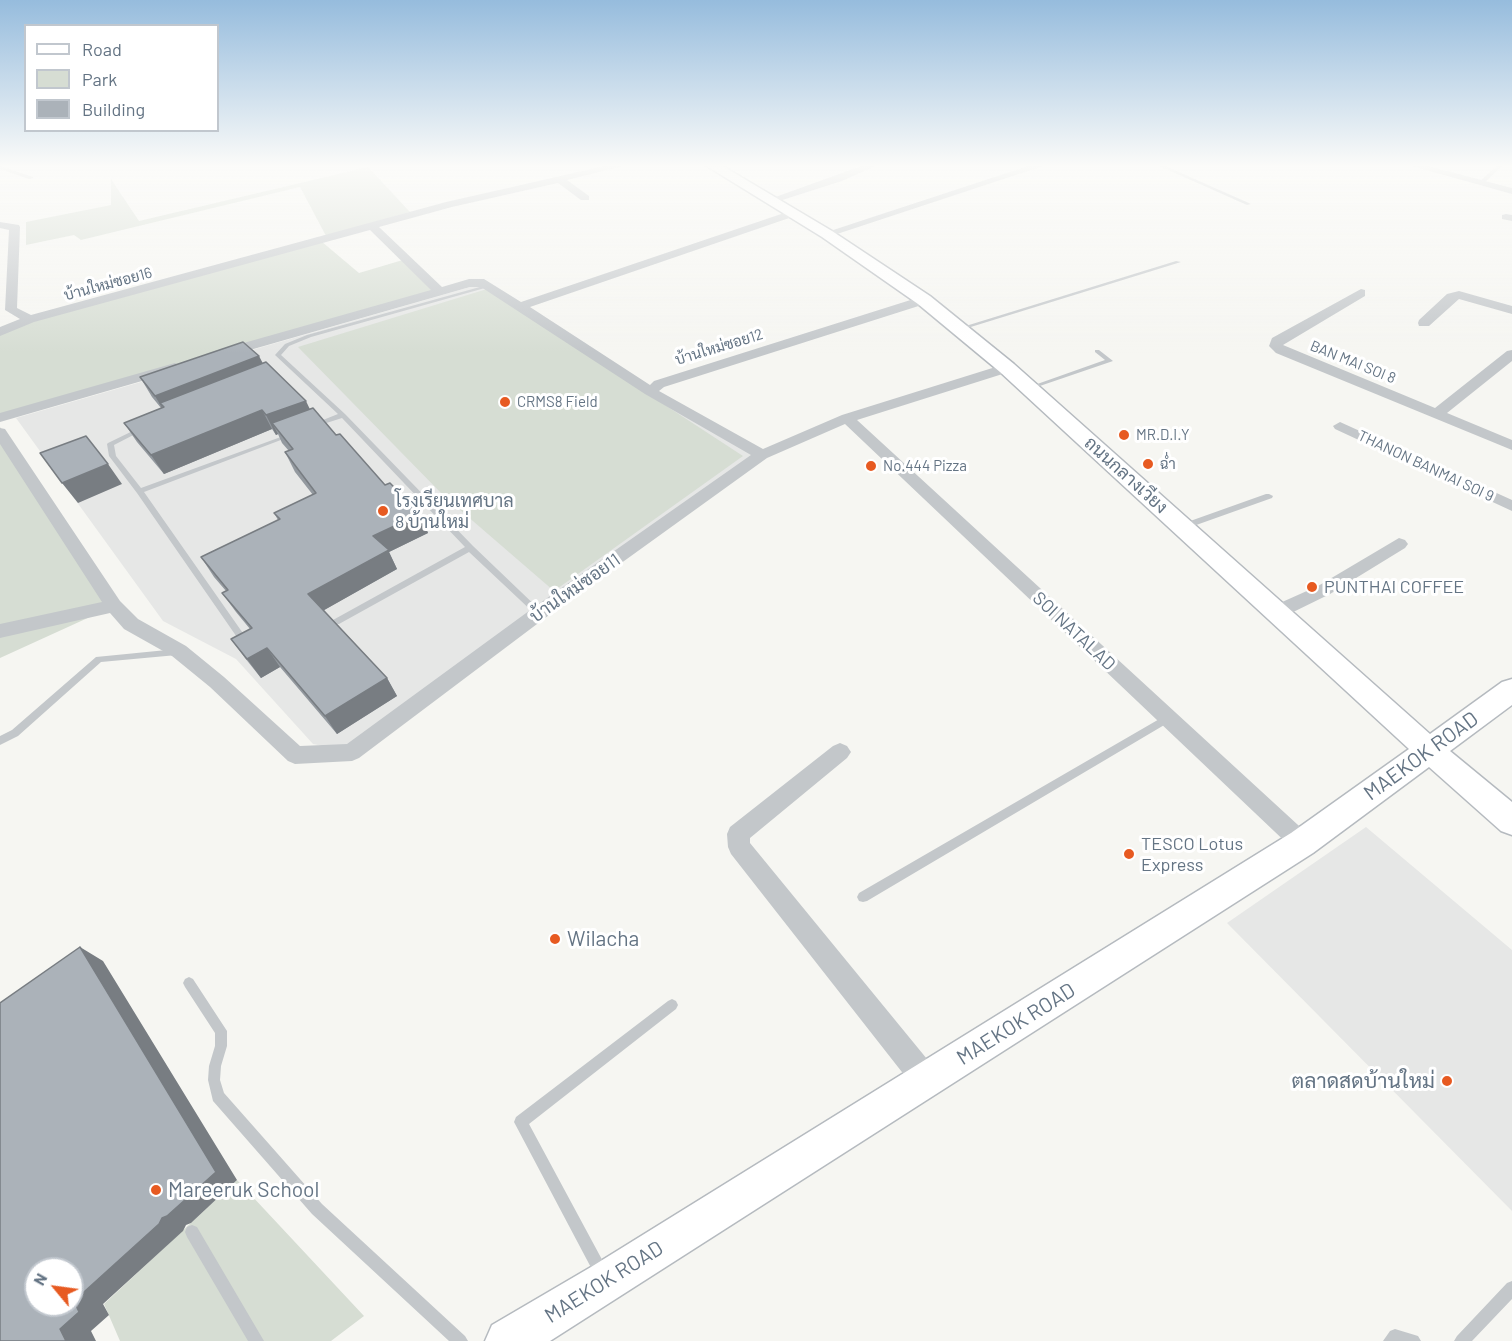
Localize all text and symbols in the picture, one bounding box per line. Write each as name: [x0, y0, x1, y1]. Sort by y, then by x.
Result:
legend: [24, 24, 219, 132]
text: Road: [82, 38, 122, 60]
text: Park: [82, 68, 117, 90]
text: Building: [82, 98, 145, 120]
street label: บ้านใหม่ซอย16: [62, 264, 154, 304]
street label: บ้านใหม่ซอย12: [673, 325, 765, 369]
street label: BAN MAI SOI 8: [1308, 337, 1398, 387]
place label: CRMS8 Field: [517, 393, 598, 411]
marker: CRMS8 Field: [498, 395, 512, 409]
place label: MR.D.I.Y: [1136, 426, 1189, 444]
street label: THANON BANMAI SOI 9: [1355, 427, 1497, 505]
marker: MR.D.I.Y: [1117, 428, 1131, 442]
street label: ถนนกลางเวียง: [1080, 432, 1172, 518]
place label: ฉ่ำ: [1160, 455, 1176, 473]
place label: No.444 Pizza: [883, 457, 967, 475]
marker: ฉ่ำ: [1141, 457, 1155, 471]
marker: No.444 Pizza: [864, 459, 878, 473]
place label: โรงเรียนเทศบาล 8 บ้านใหม่: [395, 490, 514, 532]
marker: โรงเรียนเทศบาล 8 บ้านใหม่: [376, 504, 390, 518]
street label: บ้านใหม่ซอย11: [526, 549, 624, 627]
place label: PUNTHAI COFFEE: [1324, 576, 1464, 598]
marker: PUNTHAI COFFEE: [1305, 580, 1319, 594]
street label: SOI NATALAD: [1028, 587, 1120, 675]
street label: MAEKOK ROAD: [1359, 706, 1483, 806]
place label: TESCO Lotus Express: [1141, 833, 1243, 876]
marker: TESCO Lotus Express: [1122, 847, 1136, 861]
place label: Wilacha: [567, 926, 639, 952]
marker: Wilacha: [548, 932, 562, 946]
street label: MAEKOK ROAD: [952, 978, 1080, 1070]
place label: ตลาดสดบ้านใหม่: [1292, 1068, 1435, 1094]
marker: ตลาดสดบ้านใหม่: [1440, 1074, 1454, 1088]
place label: Mareeruk School: [168, 1177, 319, 1203]
marker: Mareeruk School: [149, 1183, 163, 1197]
street label: MAEKOK ROAD: [540, 1236, 668, 1328]
north arrow: [24, 1257, 84, 1317]
text: N: [29, 1270, 50, 1288]

